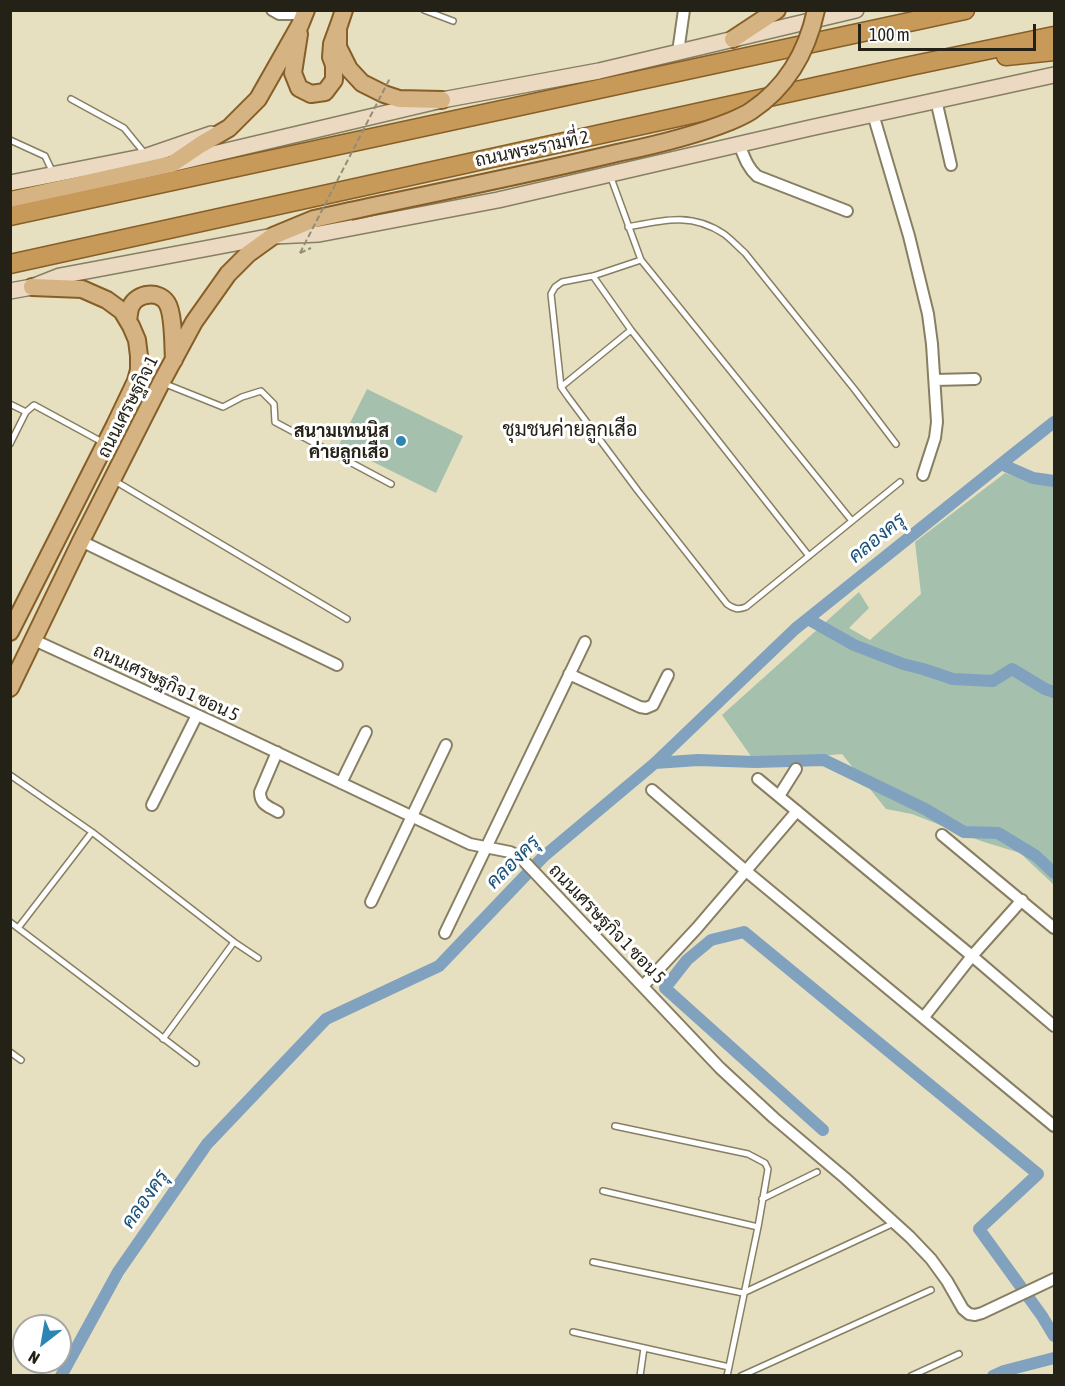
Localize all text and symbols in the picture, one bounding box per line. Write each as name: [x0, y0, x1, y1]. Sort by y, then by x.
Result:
scale bar: [861, 12, 1040, 50]
text: 100 m: [869, 24, 910, 45]
street label: ถนนพระรามที่ 2: [473, 126, 591, 172]
street label: ถนนเศรษฐกิจ 1: [93, 352, 163, 462]
district label: ชุมชนค่ายลูกเสือ: [502, 418, 638, 442]
place label: สนามเทนนิส ค่ายลูกเสือ: [294, 420, 389, 462]
marker: สนามเทนนิส ค่ายลูกเสือ: [394, 434, 408, 448]
water label: คลองครุ: [844, 508, 910, 568]
street label: ถนนเศรษฐกิจ 1 ซอน 5: [90, 640, 242, 726]
water label: คลองครุ: [481, 830, 545, 894]
street label: ถนนเศรษฐกิจ 1 ซอน 5: [544, 860, 670, 988]
water label: คลองครุ: [116, 1165, 174, 1233]
north arrow: [12, 1314, 72, 1374]
text: N: [25, 1348, 42, 1368]

